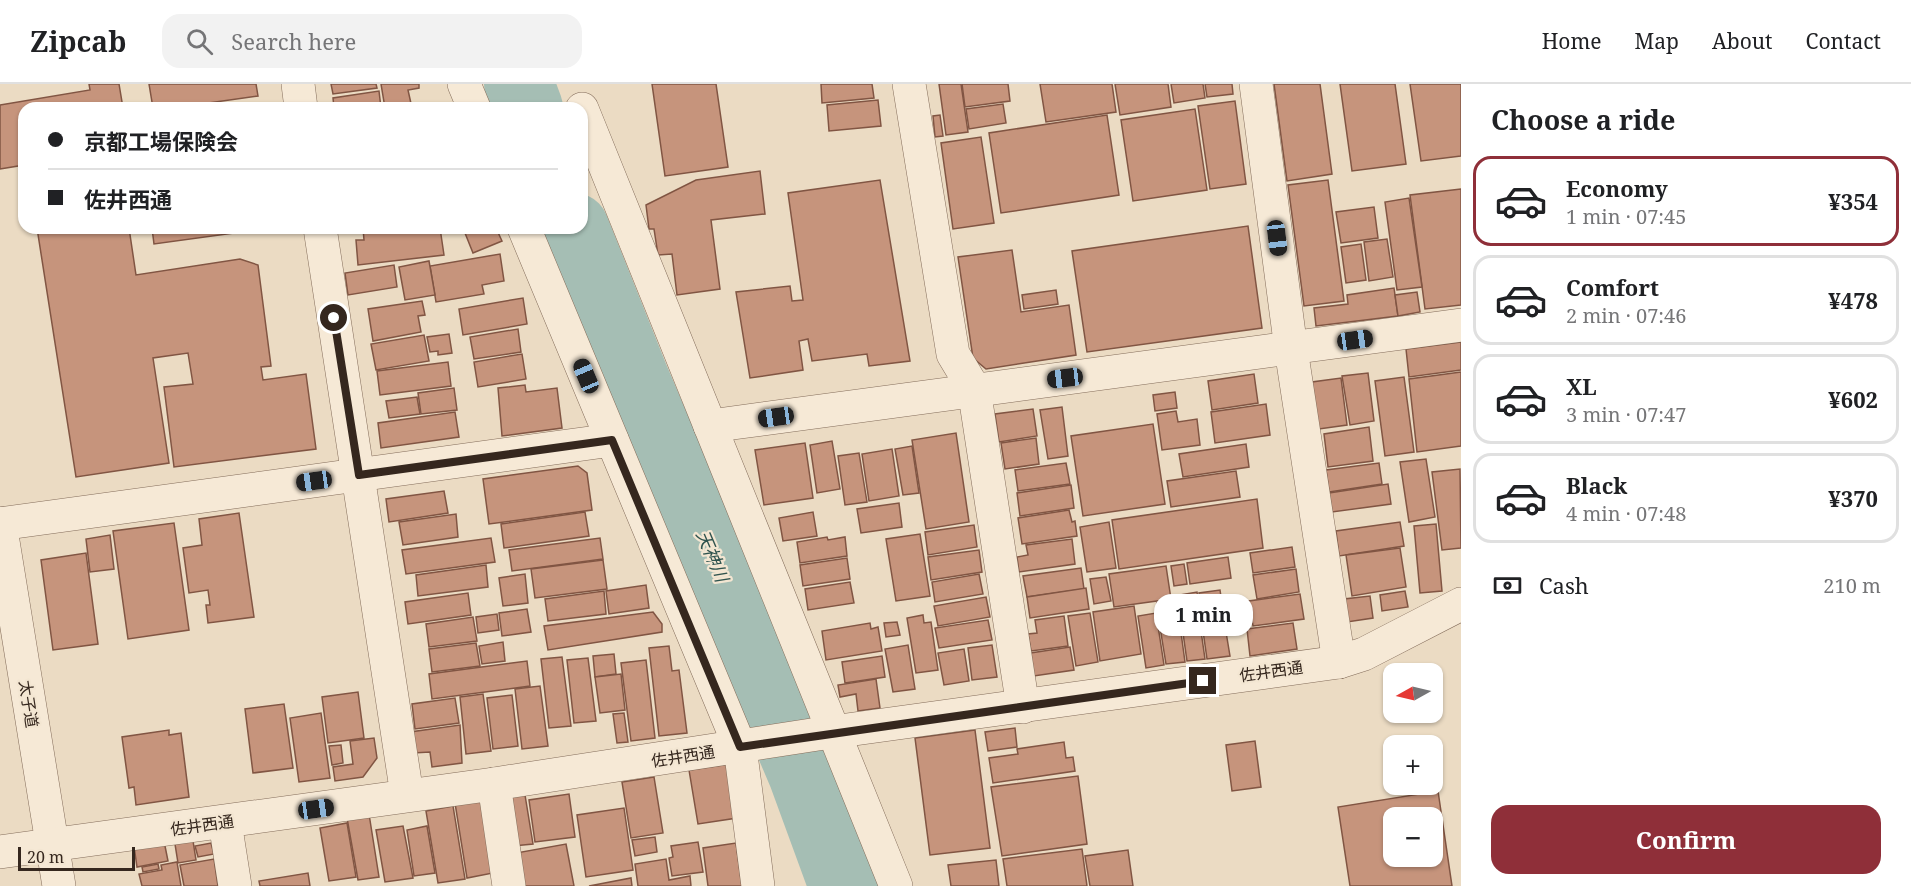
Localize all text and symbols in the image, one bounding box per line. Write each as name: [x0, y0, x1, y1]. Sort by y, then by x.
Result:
search box: [162, 14, 582, 68]
text: Zipcab: [30, 22, 126, 60]
icon: search: [183, 25, 216, 58]
text: Search here: [231, 26, 356, 56]
text: Home: [1542, 27, 1602, 55]
text: Map: [1635, 27, 1679, 55]
text: About: [1712, 27, 1773, 55]
text: Contact: [1806, 27, 1881, 55]
text: Choose a ride: [1491, 101, 1676, 138]
text: 京都工場保険会: [84, 126, 238, 156]
text: Economy: [1566, 173, 1668, 203]
icon: car: [1494, 174, 1548, 228]
text: 佐井西通: [84, 184, 172, 214]
text: ¥354: [1828, 186, 1878, 216]
text: 1 min · 07:45: [1566, 203, 1686, 230]
car: [1266, 219, 1288, 257]
text: Comfort: [1566, 272, 1659, 302]
icon: car: [1494, 273, 1548, 327]
text: ¥478: [1828, 285, 1878, 315]
text: 2 min · 07:46: [1566, 302, 1686, 329]
route start: [320, 304, 347, 331]
car: [1336, 329, 1374, 351]
car: [571, 356, 601, 396]
car: [1046, 367, 1084, 389]
text: XL: [1566, 371, 1597, 401]
icon: car: [1494, 372, 1548, 426]
text: ¥602: [1828, 384, 1878, 414]
text: 3 min · 07:47: [1566, 401, 1686, 428]
car: [757, 406, 795, 428]
car: [295, 470, 333, 492]
text: Black: [1566, 470, 1627, 500]
icon: car: [1494, 471, 1548, 525]
text: ¥370: [1828, 483, 1878, 513]
text: 4 min · 07:48: [1566, 500, 1686, 527]
water label: 天神川: [691, 526, 735, 587]
icon: cash: [1491, 569, 1524, 602]
text: Cash: [1539, 570, 1589, 600]
text: 210 m: [1823, 572, 1881, 599]
callout: 1 min: [1154, 594, 1252, 636]
text: 1 min: [1175, 601, 1232, 628]
street label: 佐井西通: [1238, 656, 1304, 686]
north arrow: [1383, 663, 1443, 723]
map controls: [1383, 663, 1443, 867]
route end: [1189, 667, 1216, 694]
street label: 太子道: [14, 679, 44, 729]
button: +: [1383, 735, 1443, 795]
street label: 佐井西通: [650, 740, 716, 772]
car: [297, 798, 335, 820]
button: Confirm: [1491, 805, 1881, 874]
button: −: [1383, 807, 1443, 867]
street label: 佐井西通: [169, 810, 235, 840]
scale bar: [18, 844, 135, 872]
text: 20 m: [27, 846, 64, 868]

